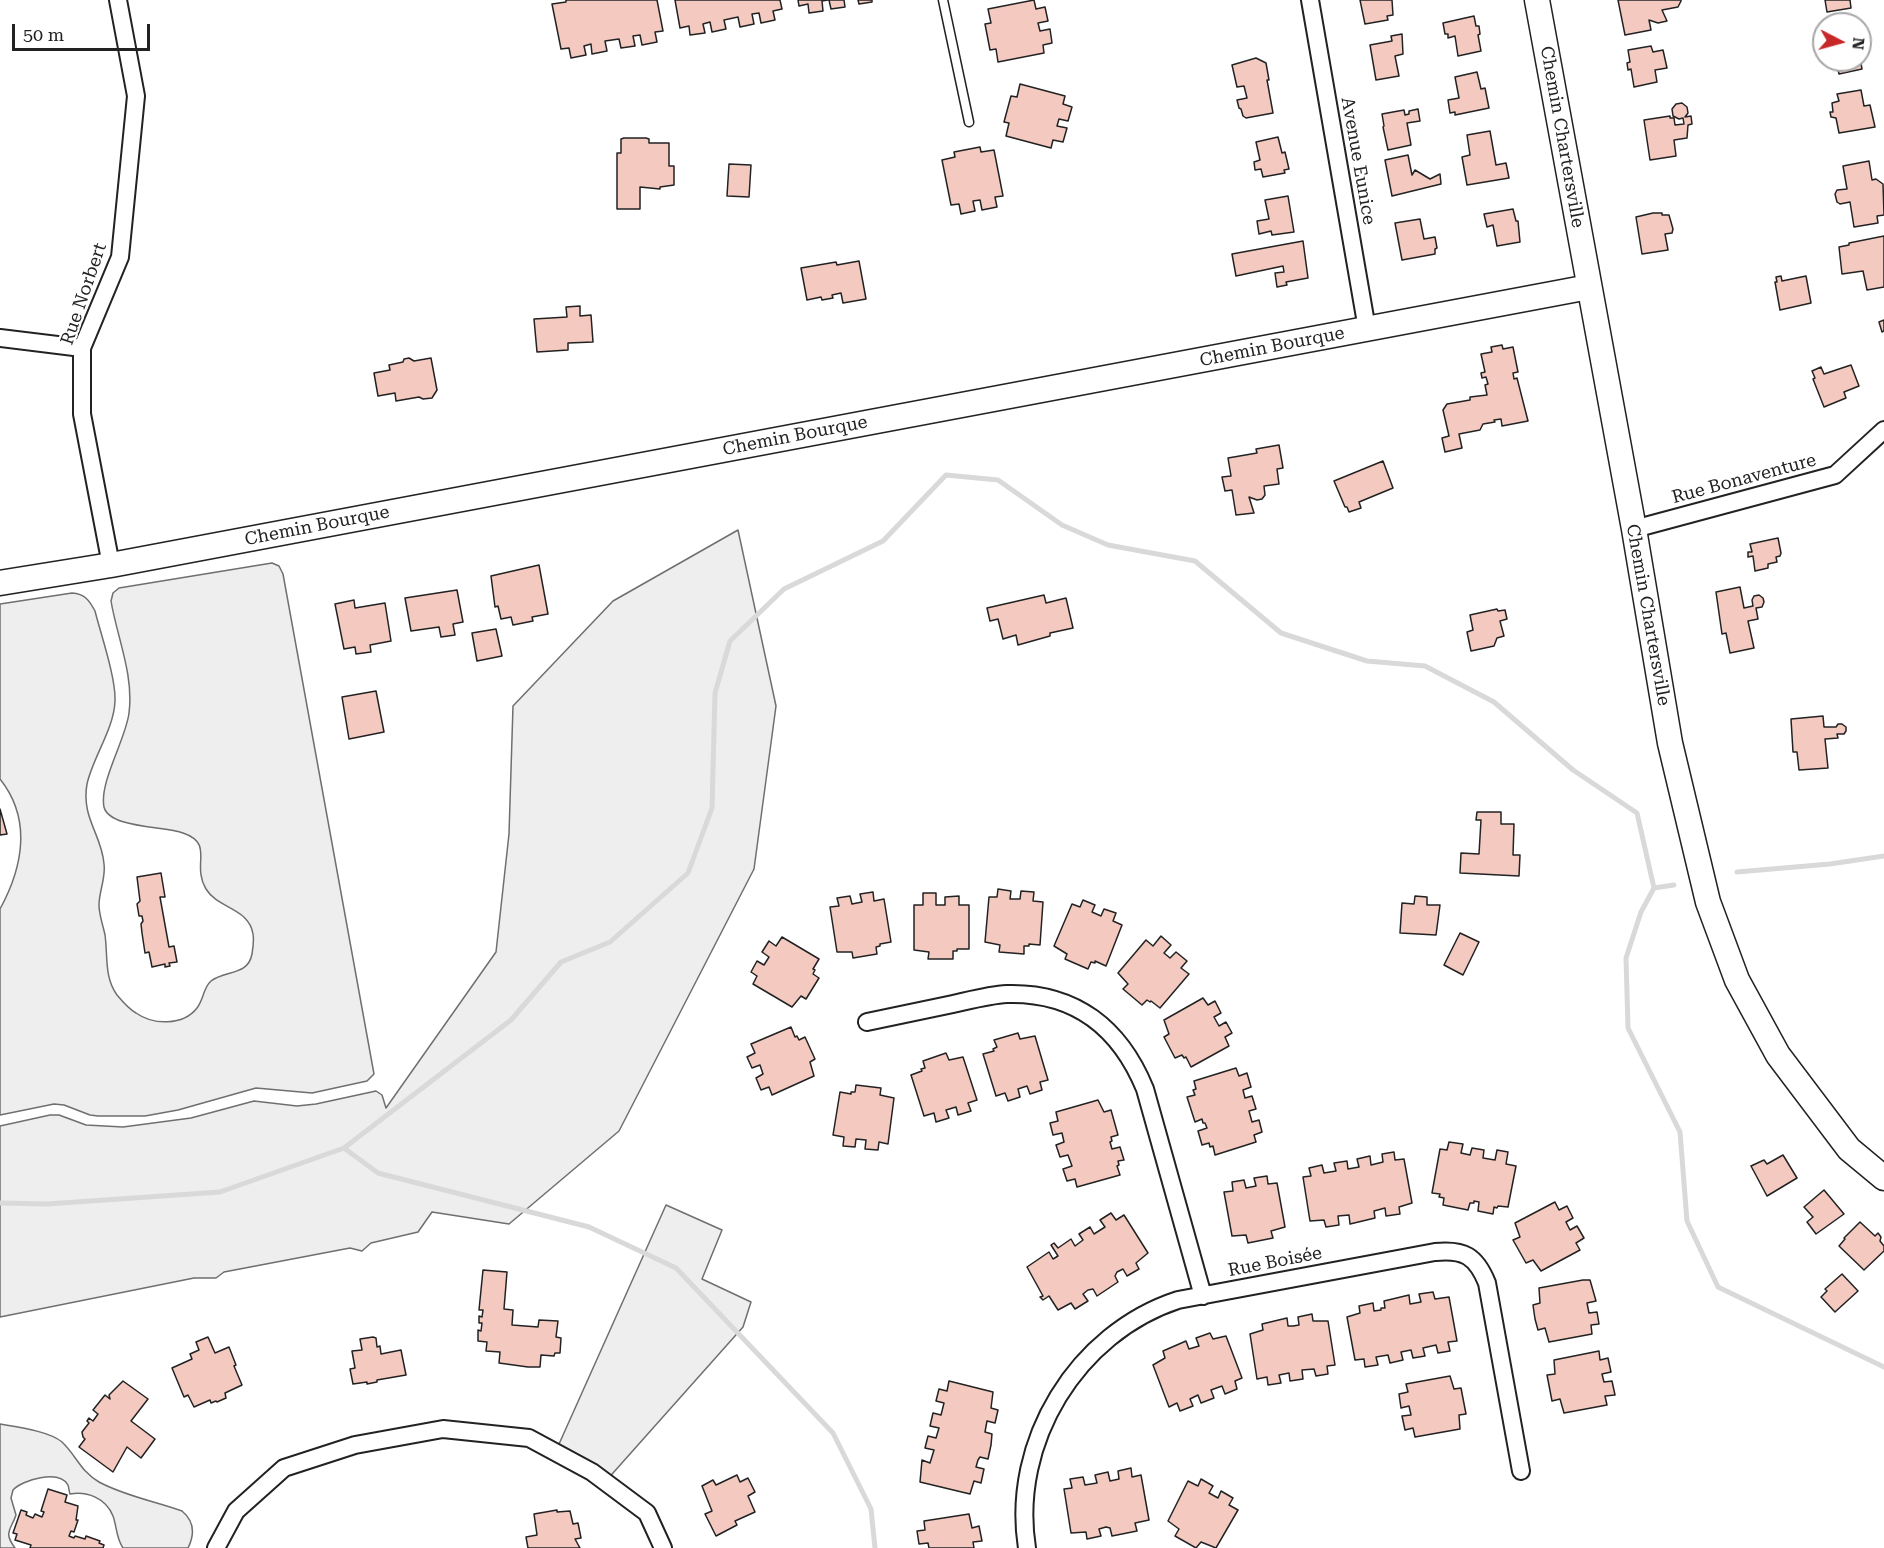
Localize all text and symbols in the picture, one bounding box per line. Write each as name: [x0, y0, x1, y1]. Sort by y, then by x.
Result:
scale bar: [15, 12, 153, 50]
north arrow: [1812, 12, 1872, 72]
text: 50 m: [23, 24, 64, 45]
text: N: [1848, 37, 1869, 51]
street label: Chemin Chartersville: [1535, 44, 1589, 230]
street label: Avenue Eunice: [1336, 96, 1380, 226]
street label: Rue Norbert: [56, 240, 112, 348]
street label: Chemin Bourque: [1198, 322, 1346, 372]
street label: Chemin Bourque: [721, 411, 869, 461]
street label: Rue Bonaventure: [1669, 449, 1819, 509]
street label: Chemin Bourque: [243, 501, 391, 551]
street label: Chemin Chartersville: [1621, 522, 1675, 708]
street label: Rue Boisée: [1226, 1242, 1324, 1282]

